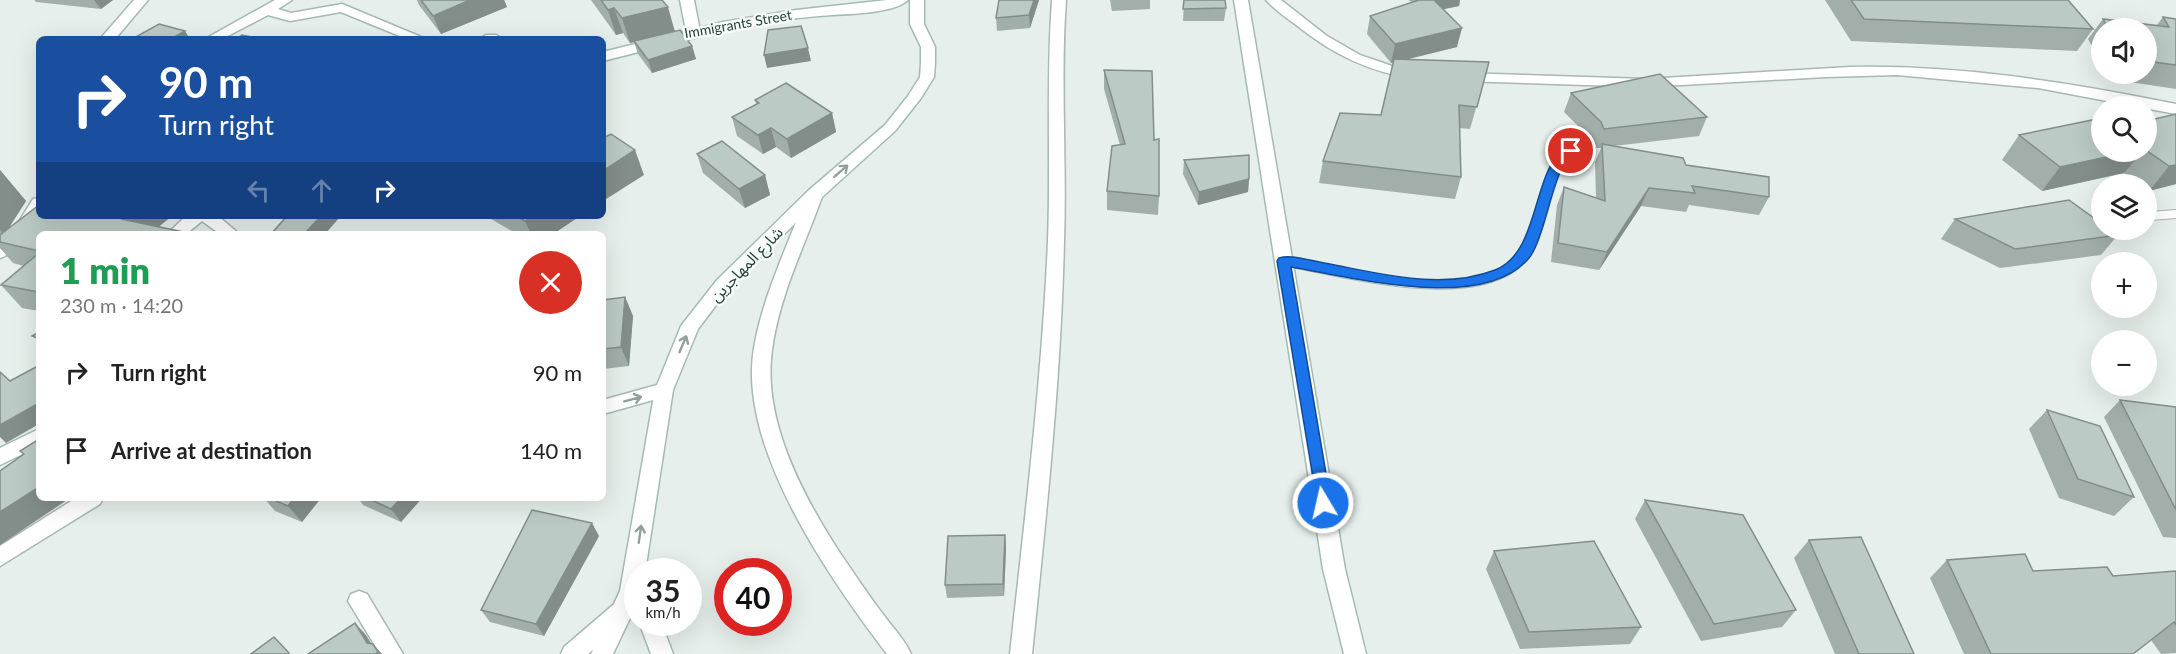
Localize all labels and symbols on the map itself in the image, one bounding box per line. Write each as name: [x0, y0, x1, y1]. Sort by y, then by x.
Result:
street label: Immigrants Street: [683, 6, 793, 41]
pin: [1545, 125, 1596, 176]
one-way arrow: [834, 164, 849, 178]
street label: شارع المهاجرين: [705, 222, 789, 308]
one-way arrow: [678, 336, 689, 354]
one-way arrow: [623, 392, 642, 404]
position arrow: [1291, 471, 1355, 535]
one-way arrow: [635, 524, 646, 544]
speed limit sign: 40: [714, 558, 792, 636]

